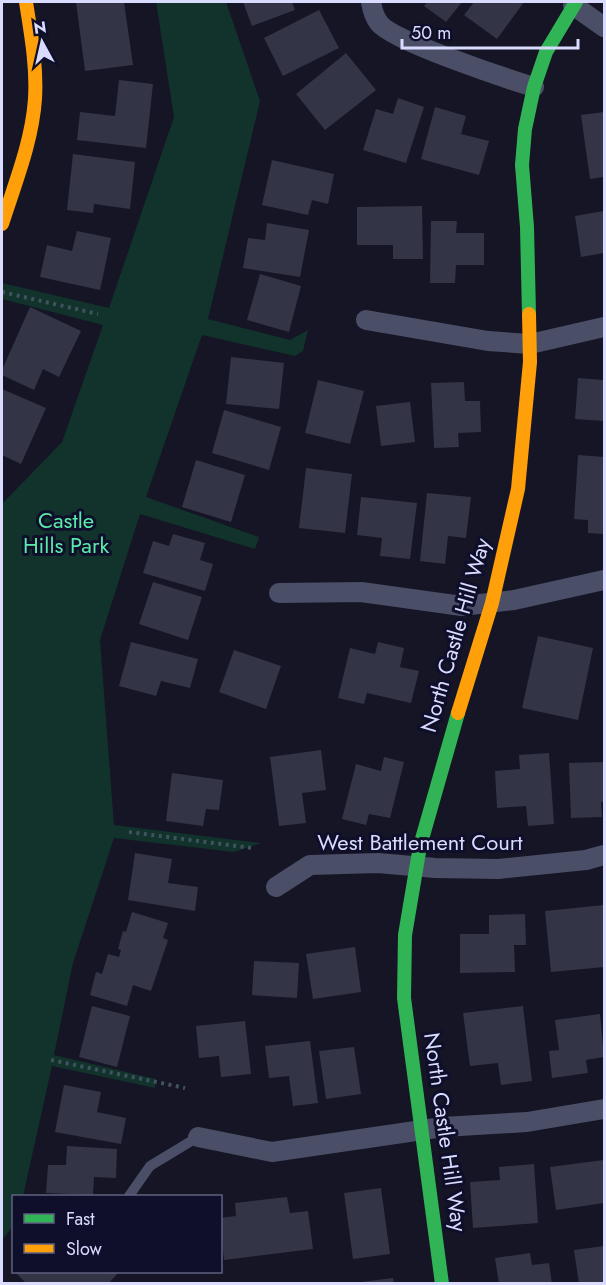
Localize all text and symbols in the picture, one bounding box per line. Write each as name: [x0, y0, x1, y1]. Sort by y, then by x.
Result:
north arrow: [12, 12, 72, 72]
scale bar: [402, 12, 578, 50]
text: N: [32, 15, 48, 40]
text: 50 m: [411, 20, 451, 46]
park label: Castle Hills Park: [23, 504, 109, 561]
street label: North Castle Hill Way: [412, 534, 498, 736]
street label: West Battlement Court: [317, 826, 523, 858]
street label: North Castle Hill Way: [416, 1030, 476, 1234]
legend: [12, 1195, 222, 1273]
text: Fast: [66, 1206, 95, 1232]
text: Slow: [66, 1236, 103, 1262]

